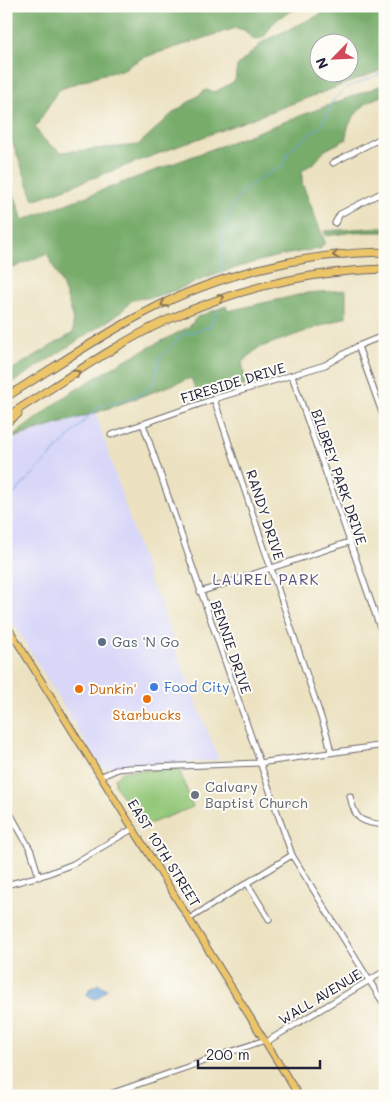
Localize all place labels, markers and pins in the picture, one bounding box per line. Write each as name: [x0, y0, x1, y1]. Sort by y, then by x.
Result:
place label: Gas 'N Go: [112, 632, 179, 651]
marker: Gas 'N Go: [96, 636, 108, 648]
place label: Food City: [164, 677, 230, 696]
place label: Dunkin': [89, 679, 137, 698]
marker: Food City: [148, 681, 160, 693]
marker: Dunkin': [73, 683, 85, 695]
marker: Starbucks: [141, 693, 153, 705]
place label: Starbucks: [113, 705, 181, 724]
place label: Calvary Baptist Church: [205, 777, 308, 812]
marker: Calvary Baptist Church: [189, 789, 201, 801]

